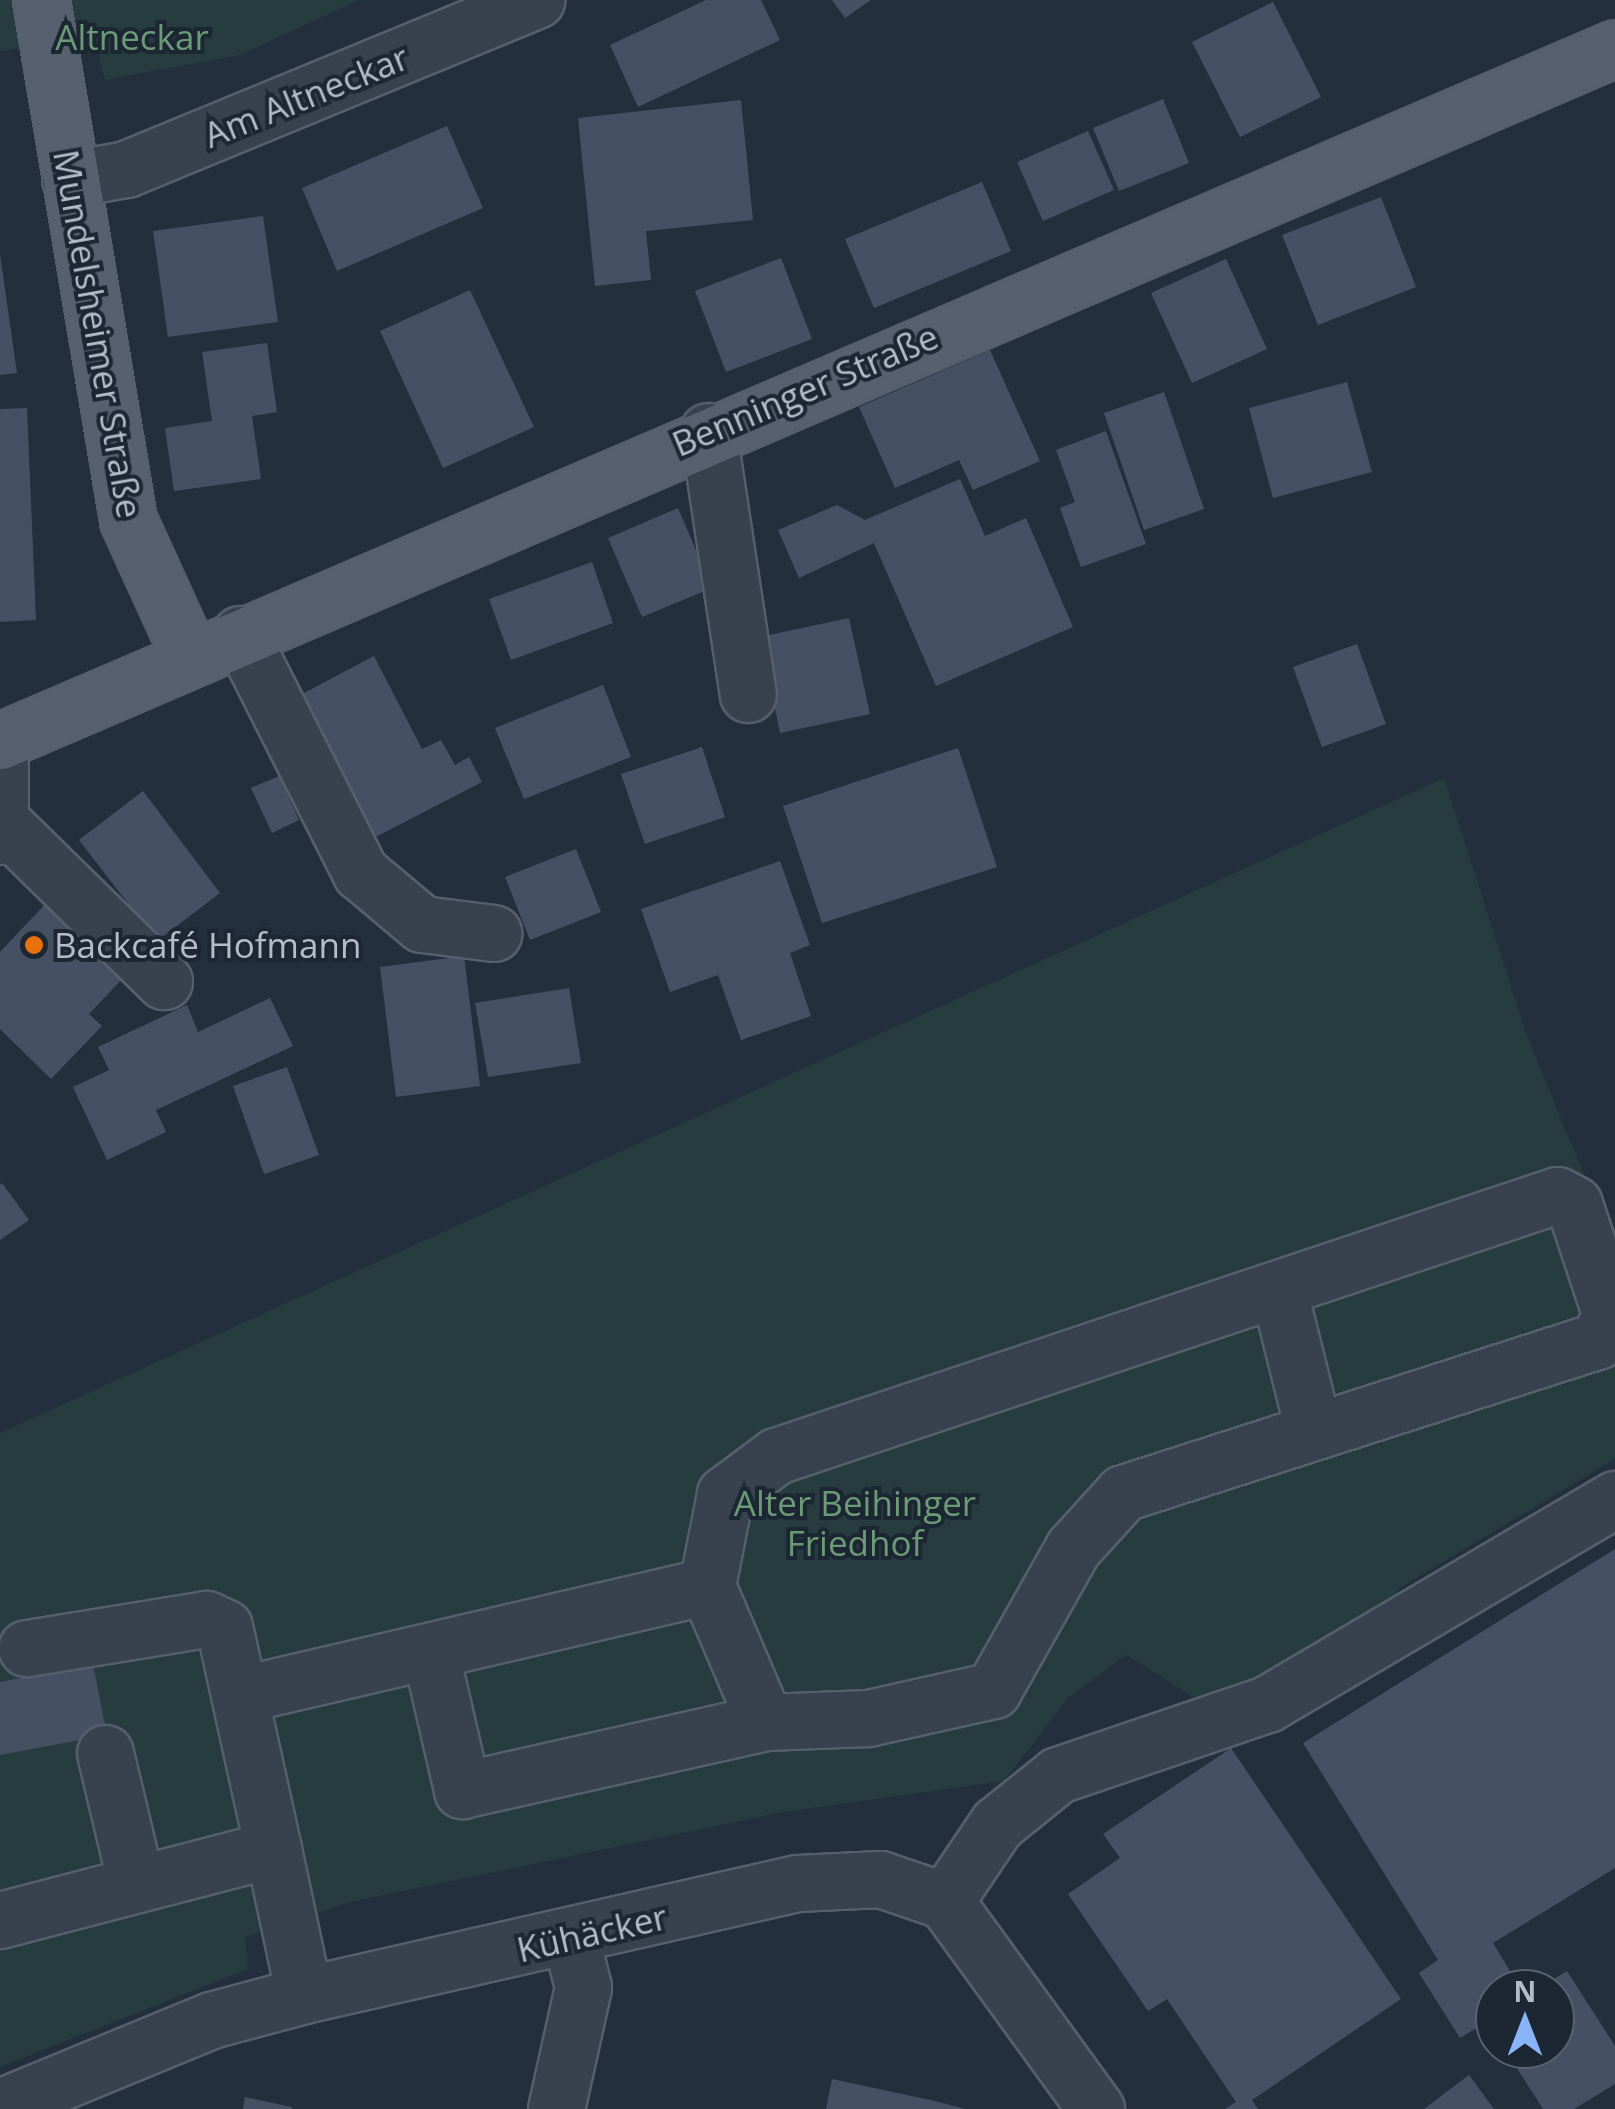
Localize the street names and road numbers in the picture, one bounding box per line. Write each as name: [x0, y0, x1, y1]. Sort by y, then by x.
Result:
street label: Am Altneckar: [197, 36, 415, 156]
street label: Mundelsheimer Straße: [45, 147, 151, 521]
street label: Benninger Straße: [666, 315, 944, 465]
street label: Kühäcker: [513, 1895, 671, 1971]

